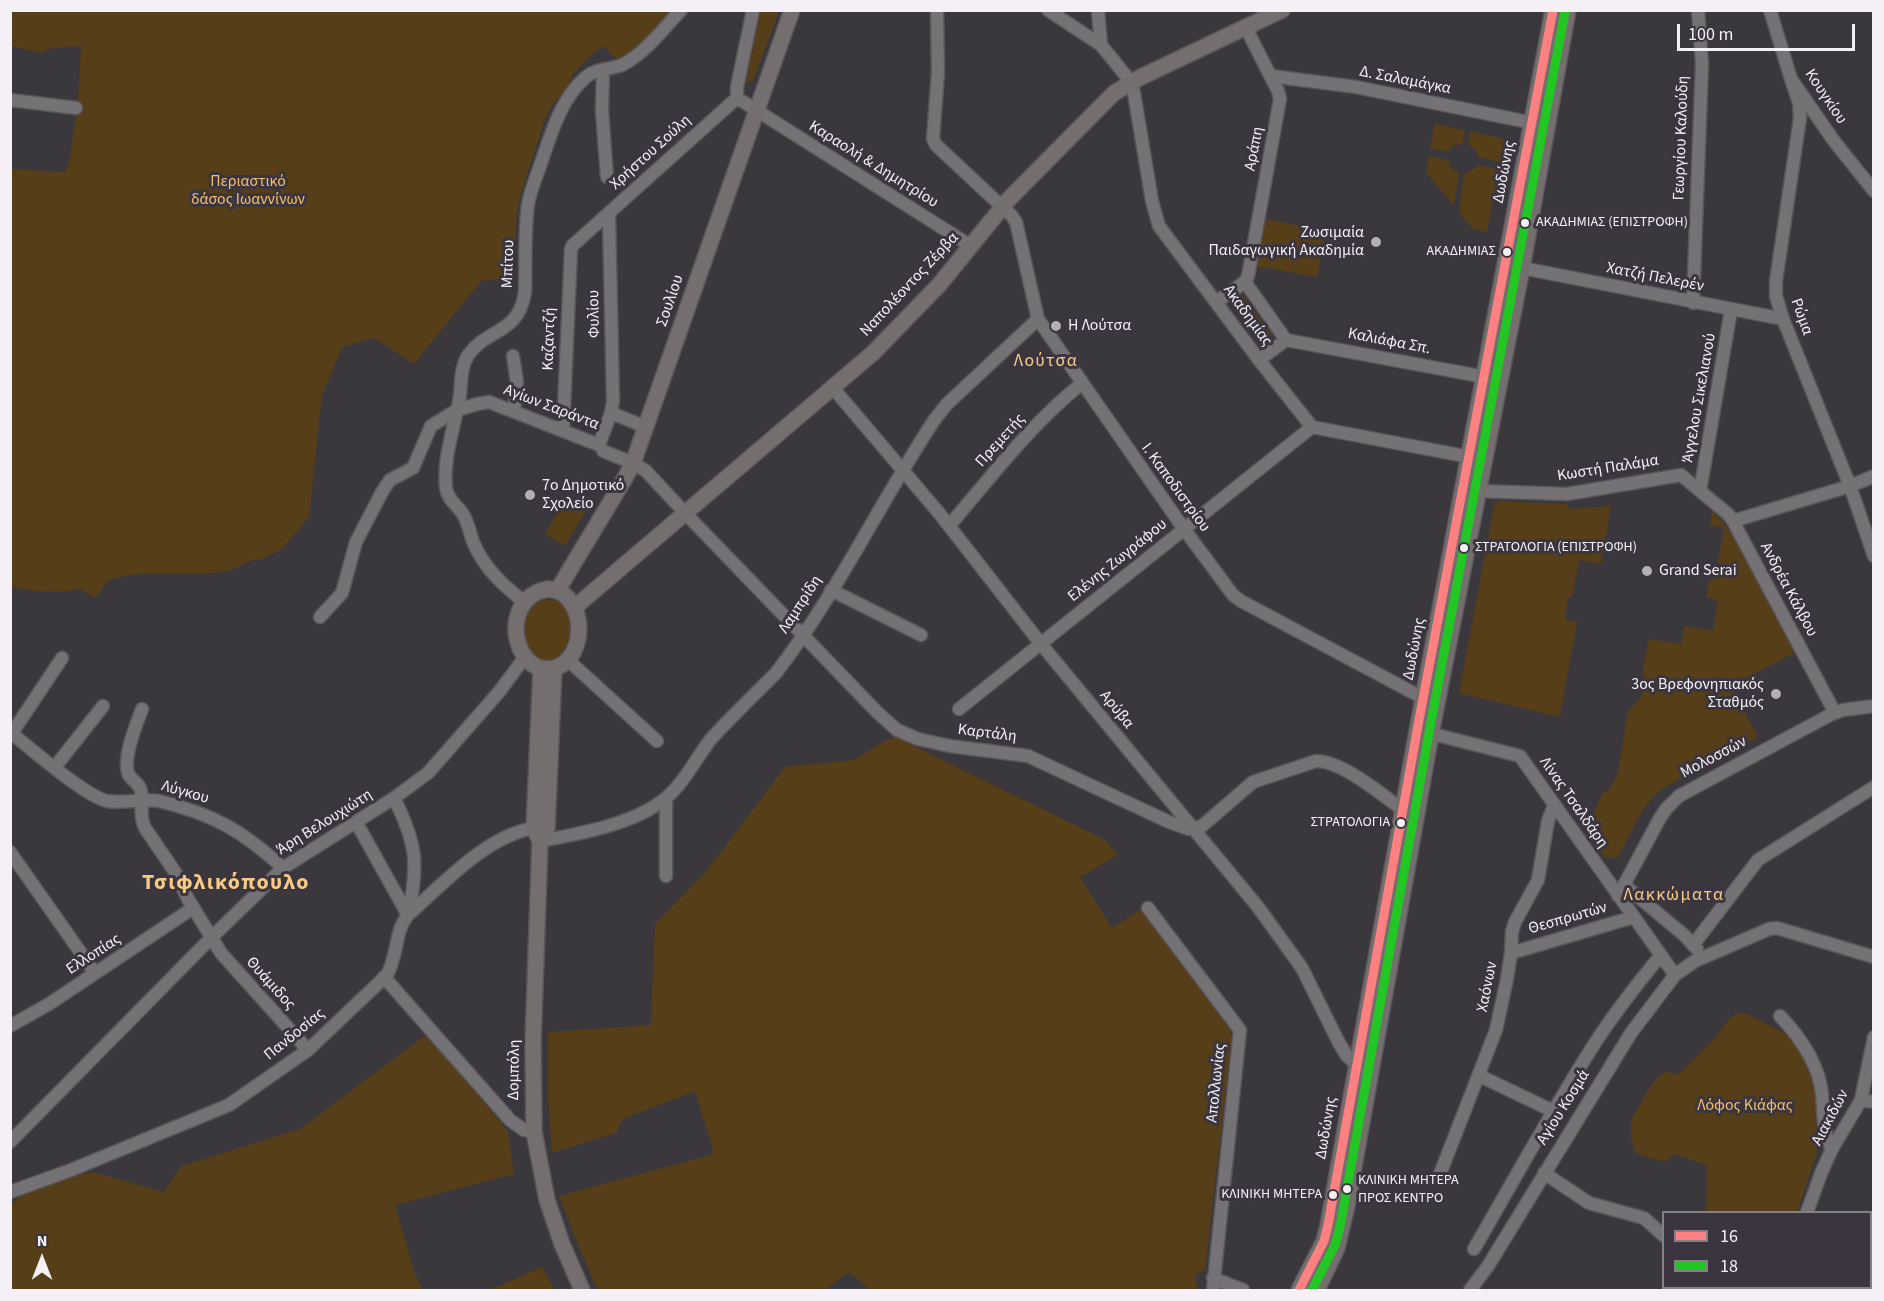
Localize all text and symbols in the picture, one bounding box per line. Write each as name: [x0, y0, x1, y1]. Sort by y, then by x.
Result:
scale bar: [1680, 12, 1858, 50]
text: 100 m: [1688, 22, 1733, 47]
street label: Δ. Σαλαμάγκα: [1358, 63, 1452, 99]
street label: Κουγκίου: [1800, 66, 1850, 128]
street label: Γεωργίου Καλούδη: [1670, 75, 1694, 201]
street label: Χρήστου Σούλη: [606, 111, 696, 195]
street label: Καραολή & Δημητρίου: [805, 117, 941, 213]
street label: Αράπη: [1241, 125, 1269, 173]
street label: Δωδώνης: [1490, 139, 1520, 205]
park label: Περιαστικό δάσος Ιωαννίνων: [191, 172, 305, 210]
place label: ΑΚΑΔΗΜΙΑΣ (ΕΠΙΣΤΡΟΦΗ): [1536, 215, 1688, 231]
marker: ΑΚΑΔΗΜΙΑΣ (ΕΠΙΣΤΡΟΦΗ): [1519, 217, 1531, 229]
place label: Ζωσιμαία Παιδαγωγική Ακαδημία: [1208, 223, 1364, 261]
street label: Ναπολέοντος Ζέρβα: [857, 229, 963, 341]
marker: Ζωσιμαία Παιδαγωγική Ακαδημία: [1369, 235, 1383, 249]
street label: Μπίτου: [499, 239, 519, 289]
place label: ΑΚΑΔΗΜΙΑΣ: [1426, 244, 1496, 260]
marker: ΑΚΑΔΗΜΙΑΣ: [1501, 246, 1513, 258]
street label: Χατζή Πελερέν: [1605, 259, 1705, 297]
street label: Σουλίου: [653, 273, 689, 329]
street label: Ακαδημίας: [1218, 282, 1276, 350]
street label: Φυλίου: [585, 290, 605, 338]
street label: Ρώμα: [1786, 296, 1816, 338]
street label: Καζαντζή: [539, 307, 561, 371]
place label: Η Λούτσα: [1068, 316, 1131, 336]
marker: Η Λούτσα: [1049, 319, 1063, 333]
street label: Καλιάφα Σπ.: [1346, 325, 1432, 359]
street label: Άγγελου Σικελιανού: [1679, 332, 1721, 464]
district label: Λούτσα: [1014, 351, 1078, 373]
street label: Αγίων Σαράντα: [501, 381, 601, 435]
street label: Πρεμετής: [972, 410, 1030, 472]
street label: Ι. Καποδιστρίου: [1136, 440, 1214, 536]
street label: Κωστή Παλάμα: [1556, 452, 1660, 486]
place label: 7ο Δημοτικό Σχολείο: [542, 476, 624, 514]
marker: 7ο Δημοτικό Σχολείο: [523, 488, 537, 502]
street label: Ελένης Ζωγράφου: [1065, 515, 1171, 607]
place label: ΣΤΡΑΤΟΛΟΓΙΑ (ΕΠΙΣΤΡΟΦΗ): [1475, 540, 1637, 556]
street label: Ανδρέα Κάλβου: [1755, 540, 1821, 640]
marker: ΣΤΡΑΤΟΛΟΓΙΑ (ΕΠΙΣΤΡΟΦΗ): [1458, 542, 1470, 554]
place label: Grand Serai: [1659, 561, 1737, 581]
marker: Grand Serai: [1640, 564, 1654, 578]
street label: Λαμπρίδη: [775, 572, 827, 638]
street label: Δωδώνης: [1400, 616, 1430, 682]
place label: 3ος Βρεφονηπιακός Σταθμός: [1631, 675, 1764, 713]
street label: Αρύβα: [1095, 687, 1137, 733]
marker: 3ος Βρεφονηπιακός Σταθμός: [1769, 687, 1783, 701]
street label: Καρτάλη: [956, 721, 1018, 747]
street label: Μολοσσών: [1678, 733, 1750, 783]
street label: Λίνας Τσαλδάρη: [1534, 754, 1612, 852]
street label: Λύγκου: [159, 777, 211, 809]
street label: Άρη Βελουχιώτη: [274, 786, 376, 860]
place label: ΣΤΡΑΤΟΛΟΓΙΑ: [1310, 815, 1390, 831]
marker: ΣΤΡΑΤΟΛΟΓΙΑ: [1395, 817, 1407, 829]
district label: Τσιφλικόπουλο: [142, 871, 310, 897]
district label: Λακκώματα: [1624, 885, 1724, 907]
street label: Θεσπρωτών: [1526, 899, 1610, 939]
street label: Ελλοπίας: [63, 930, 125, 980]
street label: Θυάμιδος: [241, 953, 299, 1015]
street label: Χαόνων: [1474, 960, 1502, 1014]
street label: Πανδοσίας: [261, 1005, 329, 1065]
street label: Δομπόλη: [505, 1039, 525, 1101]
street label: Απολλωνίας: [1203, 1042, 1231, 1124]
street label: Αγίου Κοσμά: [1533, 1067, 1595, 1149]
street label: Αιακιδών: [1808, 1087, 1854, 1149]
street label: Δωδώνης: [1312, 1095, 1342, 1161]
park label: Λόφος Κιάφας: [1697, 1096, 1793, 1116]
place label: ΚΛΙΝΙΚΗ ΜΗΤΕΡΑ ΠΡΟΣ ΚΕΝΤΡΟ: [1358, 1173, 1459, 1206]
marker: ΚΛΙΝΙΚΗ ΜΗΤΕΡΑ ΠΡΟΣ ΚΕΝΤΡΟ: [1341, 1183, 1353, 1195]
place label: ΚΛΙΝΙΚΗ ΜΗΤΕΡΑ: [1221, 1187, 1322, 1203]
marker: ΚΛΙΝΙΚΗ ΜΗΤΕΡΑ: [1327, 1189, 1339, 1201]
legend: [1662, 1211, 1872, 1289]
text: 16: [1720, 1224, 1738, 1249]
north arrow: [12, 1229, 72, 1289]
text: N: [37, 1230, 47, 1252]
text: 18: [1720, 1254, 1738, 1279]

